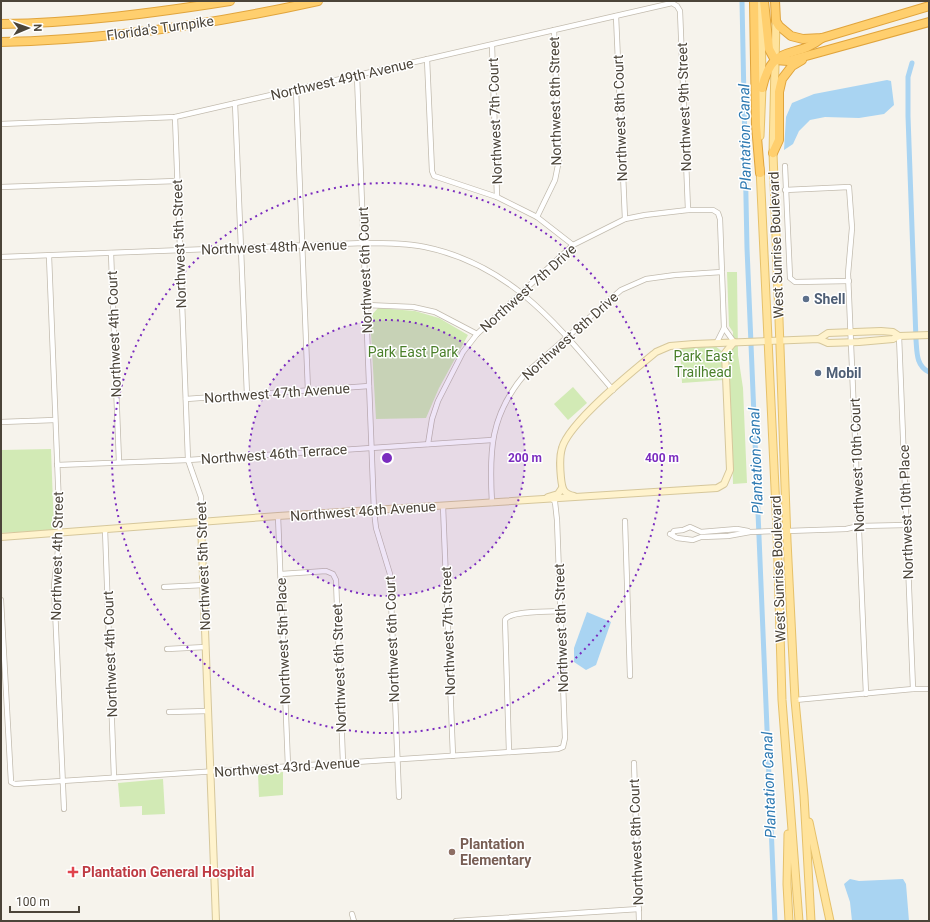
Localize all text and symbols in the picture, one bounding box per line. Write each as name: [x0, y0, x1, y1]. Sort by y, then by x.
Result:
north arrow: [8, 8, 48, 48]
street label: Florida's Turnpike: [105, 13, 215, 43]
text: N: [31, 24, 44, 32]
street label: Northwest 8th Street: [546, 36, 564, 166]
street label: Northwest 9th Street: [674, 42, 694, 172]
street label: Northwest 8th Court: [610, 54, 630, 182]
street label: Northwest 49th Avenue: [269, 55, 415, 103]
street label: Northwest 7th Court: [485, 57, 505, 185]
water label: Plantation Canal: [735, 83, 755, 190]
street label: West Sunrise Boulevard: [765, 171, 787, 319]
street label: Northwest 5th Street: [169, 179, 189, 309]
street label: Northwest 6th Court: [355, 206, 375, 334]
street label: Northwest 48th Avenue: [201, 236, 347, 258]
street label: Northwest 7th Drive: [477, 241, 579, 335]
street label: Northwest 4th Court: [104, 270, 124, 398]
street label: Northwest 8th Drive: [519, 289, 621, 383]
place label: Shell: [814, 291, 845, 307]
marker: Shell: [801, 294, 811, 304]
park label: Park East Park: [368, 344, 459, 360]
park label: Park East Trailhead: [673, 348, 733, 380]
place label: Mobil: [826, 365, 861, 381]
marker: Mobil: [813, 368, 823, 378]
street label: Northwest 47th Avenue: [204, 380, 350, 406]
street label: Northwest 10th Court: [847, 397, 867, 533]
water label: Plantation Canal: [745, 407, 767, 515]
street label: Northwest 46th Terrace: [200, 441, 348, 467]
street label: Northwest 10th Place: [896, 444, 916, 580]
centre of rings: [380, 451, 394, 465]
text: 200 m: [508, 451, 542, 465]
text: 400 m: [645, 451, 679, 465]
street label: Northwest 4th Street: [48, 491, 66, 621]
street label: West Sunrise Boulevard: [767, 495, 789, 643]
street label: Northwest 46th Avenue: [290, 498, 436, 524]
street label: Northwest 5th Street: [193, 501, 213, 631]
street label: Northwest 8th Street: [551, 563, 571, 693]
street label: Northwest 7th Street: [438, 566, 458, 696]
street label: Northwest 6th Court: [382, 575, 402, 703]
street label: Northwest 5th Place: [273, 577, 293, 705]
street label: Northwest 4th Court: [100, 590, 120, 718]
street label: Northwest 6th Street: [329, 603, 349, 733]
water label: Plantation Canal: [758, 731, 780, 839]
street label: Northwest 43rd Avenue: [214, 754, 360, 780]
street label: Northwest 8th Court: [626, 778, 646, 906]
place label: Plantation Elementary: [460, 836, 532, 868]
marker: Plantation Elementary: [447, 847, 457, 857]
place label: Plantation General Hospital: [82, 864, 255, 880]
marker: Plantation General Hospital: [67, 866, 79, 878]
scale bar: [10, 888, 79, 914]
text: 100 m: [16, 895, 50, 909]

